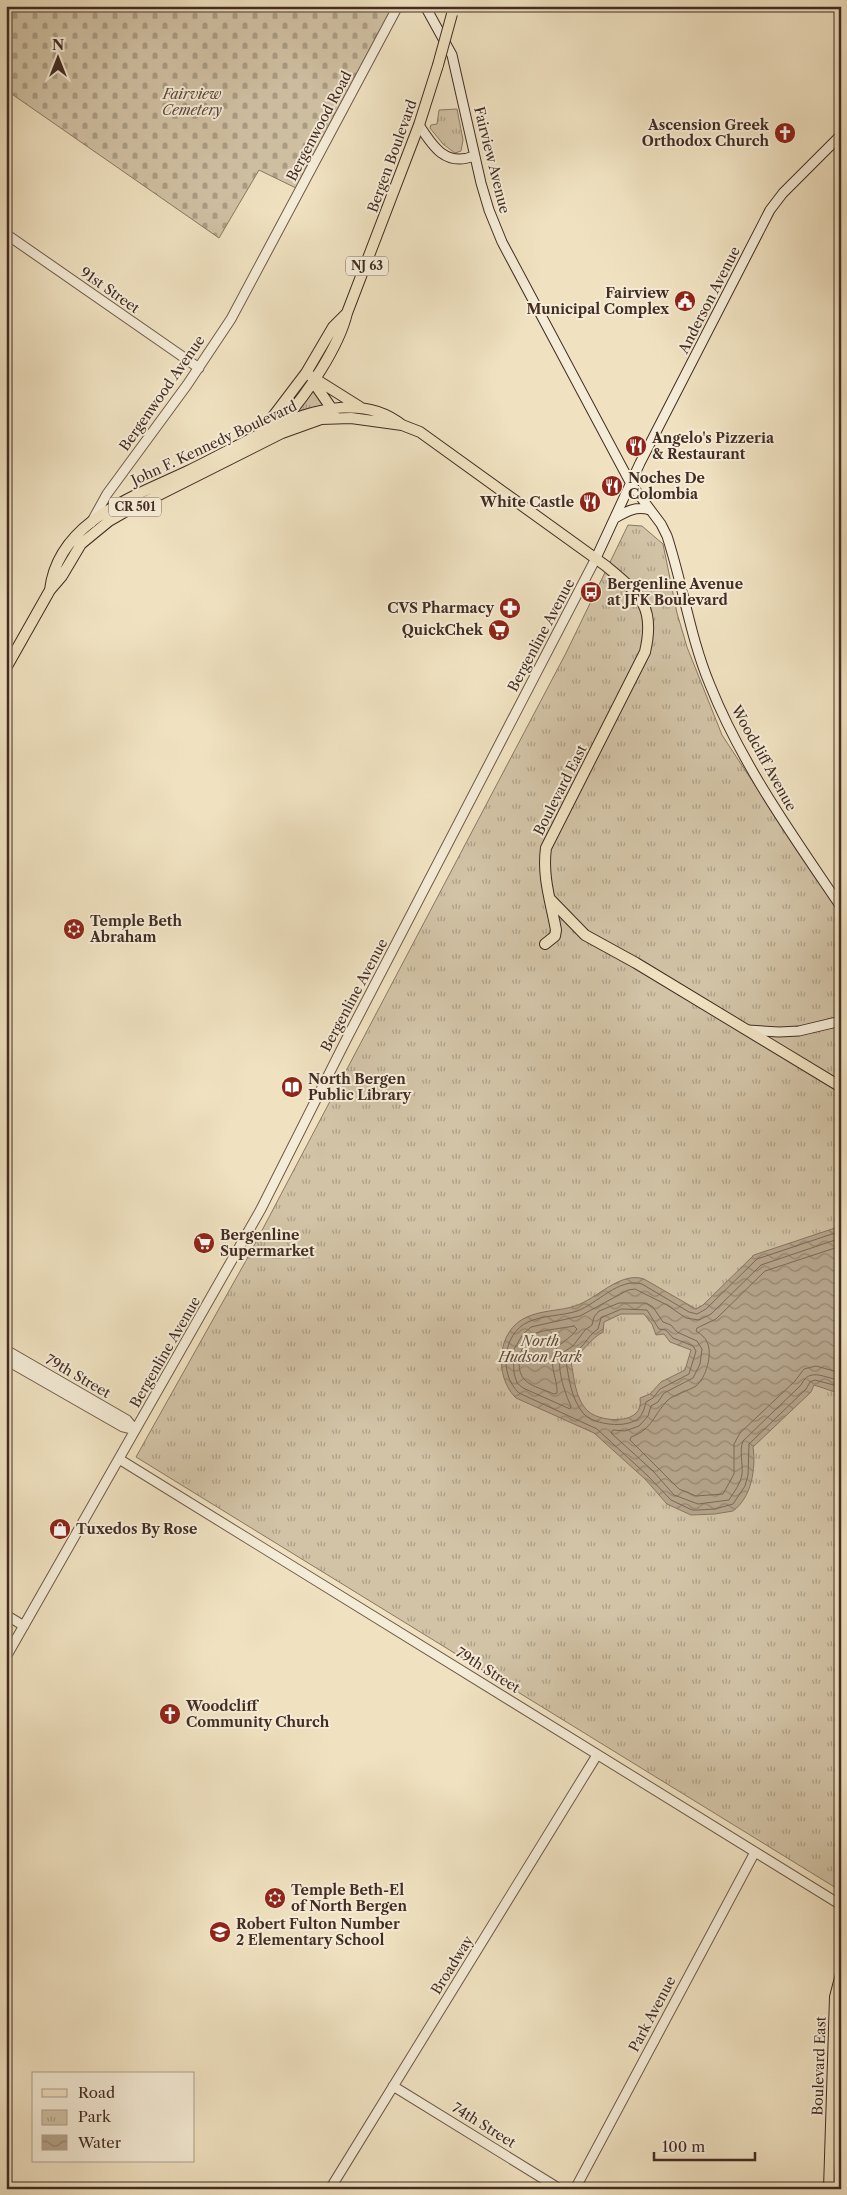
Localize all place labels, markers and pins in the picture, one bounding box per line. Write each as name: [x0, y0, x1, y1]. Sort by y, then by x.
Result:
place label: Ascension Greek Orthodox Church: [642, 116, 770, 150]
church icon: Ascension Greek Orthodox Church: [773, 121, 797, 145]
place label: Fairview Municipal Complex: [527, 284, 670, 318]
public building icon: Fairview Municipal Complex: [673, 289, 697, 313]
place label: Angelo's Pizzeria & Restaurant: [651, 429, 775, 463]
restaurant icon: Angelo's Pizzeria & Restaurant: [624, 434, 648, 458]
place label: Noches De Colombia: [628, 469, 705, 503]
restaurant icon: Noches De Colombia: [600, 474, 624, 498]
restaurant icon: White Castle: [578, 490, 602, 514]
place label: White Castle: [479, 493, 574, 511]
place label: Bergenline Avenue at JFK Boulevard: [607, 575, 743, 609]
bus stop icon: Bergenline Avenue at JFK Boulevard: [579, 580, 603, 604]
pharmacy icon: CVS Pharmacy: [498, 596, 522, 620]
place label: CVS Pharmacy: [387, 599, 494, 617]
supermarket icon: QuickChek: [487, 618, 511, 642]
place label: QuickChek: [402, 621, 484, 639]
place label: Temple Beth Abraham: [89, 912, 182, 946]
synagogue icon: Temple Beth Abraham: [62, 917, 86, 941]
place label: North Bergen Public Library: [308, 1070, 412, 1104]
library icon: North Bergen Public Library: [280, 1075, 304, 1099]
place label: Bergenline Supermarket: [220, 1226, 315, 1260]
supermarket icon: Bergenline Supermarket: [192, 1231, 216, 1255]
shop icon: Tuxedos By Rose: [48, 1517, 72, 1541]
place label: Tuxedos By Rose: [76, 1520, 197, 1538]
place label: Woodcliff Community Church: [185, 1697, 330, 1731]
church icon: Woodcliff Community Church: [158, 1702, 182, 1726]
place label: Temple Beth-El of North Bergen: [291, 1881, 407, 1915]
synagogue icon: Temple Beth-El of North Bergen: [263, 1886, 287, 1910]
place label: Robert Fulton Number 2 Elementary School: [236, 1915, 400, 1949]
school or university icon: Robert Fulton Number 2 Elementary School: [208, 1920, 232, 1944]

